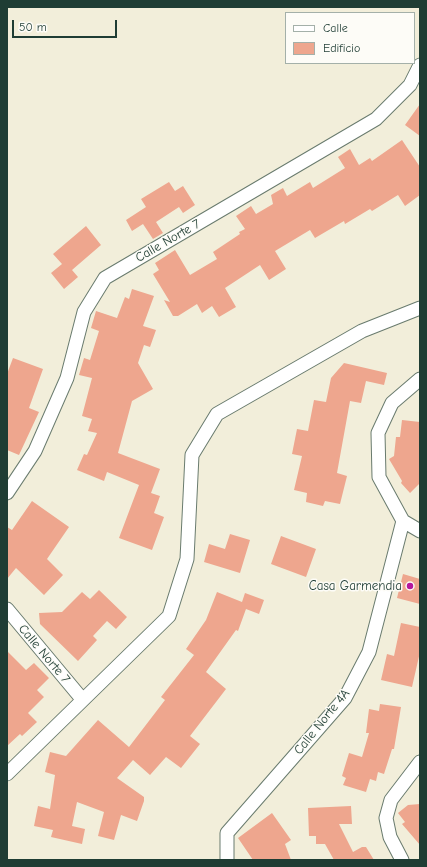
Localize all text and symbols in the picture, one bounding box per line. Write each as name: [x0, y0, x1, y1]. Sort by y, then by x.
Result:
scale bar: [14, 12, 119, 38]
legend: [285, 12, 415, 64]
text: 50 m: [19, 20, 47, 34]
text: Calle: [323, 21, 348, 35]
text: Edificio: [323, 41, 360, 55]
street label: Calle Norte 7: [133, 216, 203, 266]
place label: Casa Garmendia: [309, 578, 402, 594]
marker: Casa Garmendia: [405, 581, 415, 591]
street label: Calle Norte 7: [15, 621, 73, 687]
street label: Calle Norte 4A: [291, 686, 353, 758]

